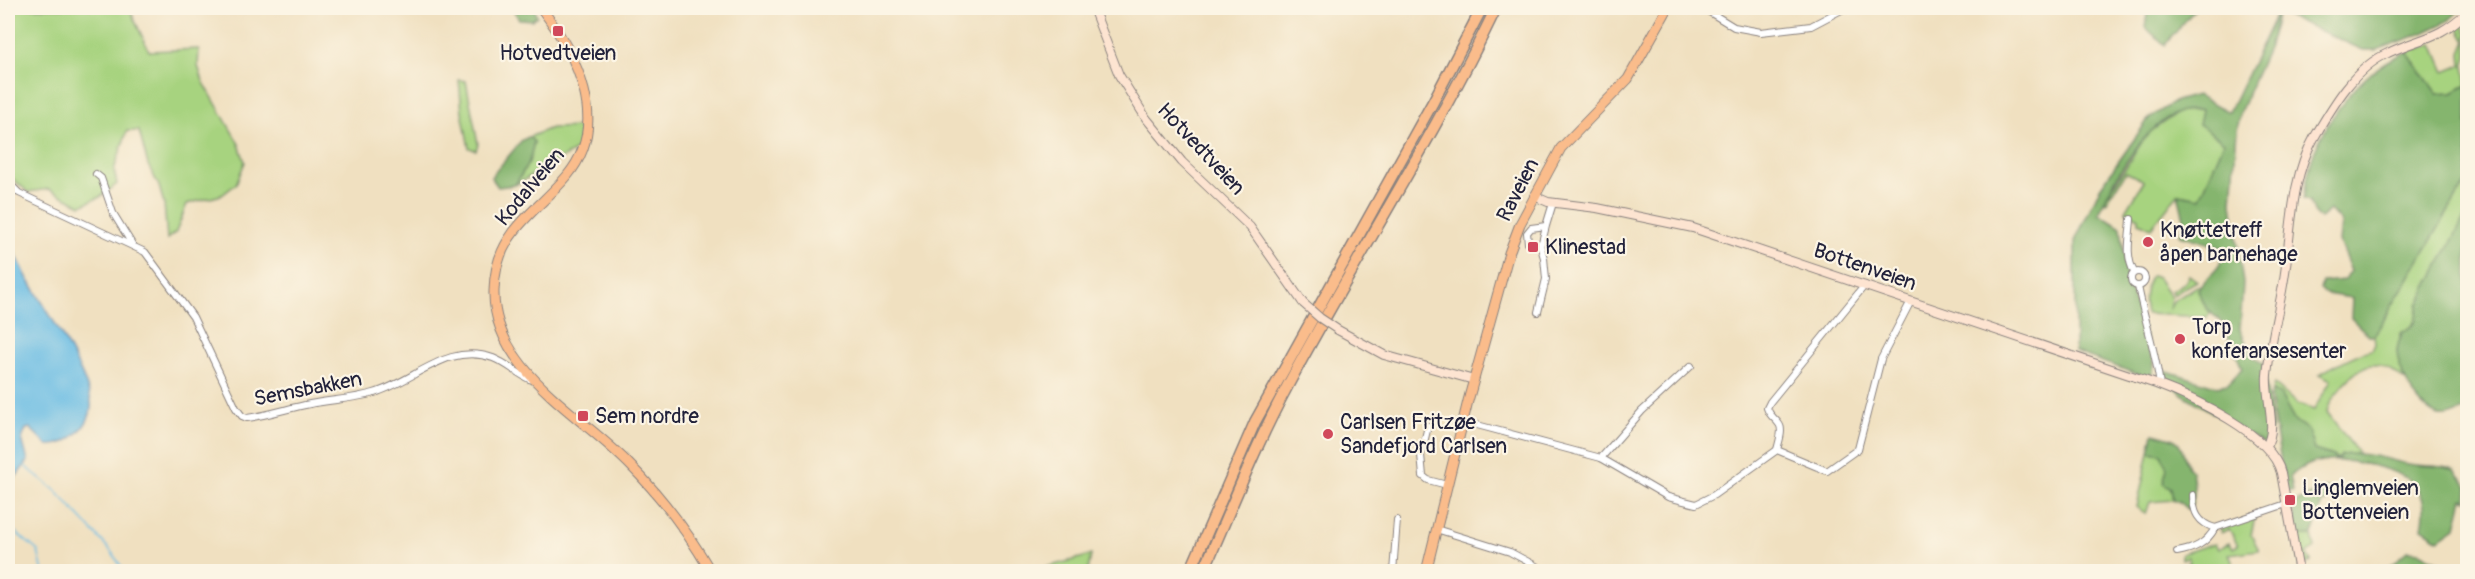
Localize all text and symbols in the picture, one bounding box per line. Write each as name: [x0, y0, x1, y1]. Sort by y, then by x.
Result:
marker: Hotvedtveien: [551, 24, 565, 38]
place label: Hotvedtveien: [500, 40, 616, 67]
street label: Hotvedtveien: [1151, 97, 1251, 201]
street label: Kodalveien: [489, 142, 571, 232]
street label: Raveien: [1491, 154, 1545, 226]
place label: Knøttetreff åpen barnehage: [2160, 217, 2298, 268]
place label: Klinestad: [1545, 234, 1626, 261]
marker: Knøttetreff åpen barnehage: [2141, 235, 2155, 249]
street label: Bottenveien: [1810, 237, 1920, 297]
marker: Klinestad: [1526, 240, 1540, 254]
place label: Torp konferansesenter: [2192, 314, 2347, 365]
marker: Torp konferansesenter: [2173, 332, 2187, 346]
street label: Semsbakken: [252, 365, 364, 413]
place label: Sem nordre: [595, 403, 700, 430]
marker: Sem nordre: [576, 409, 590, 423]
place label: Carlsen Fritzøe Sandefjord Carlsen: [1340, 409, 1507, 460]
marker: Carlsen Fritzøe Sandefjord Carlsen: [1321, 427, 1335, 441]
place label: Linglemveien Bottenveien: [2302, 475, 2419, 526]
marker: Linglemveien Bottenveien: [2283, 493, 2297, 507]

